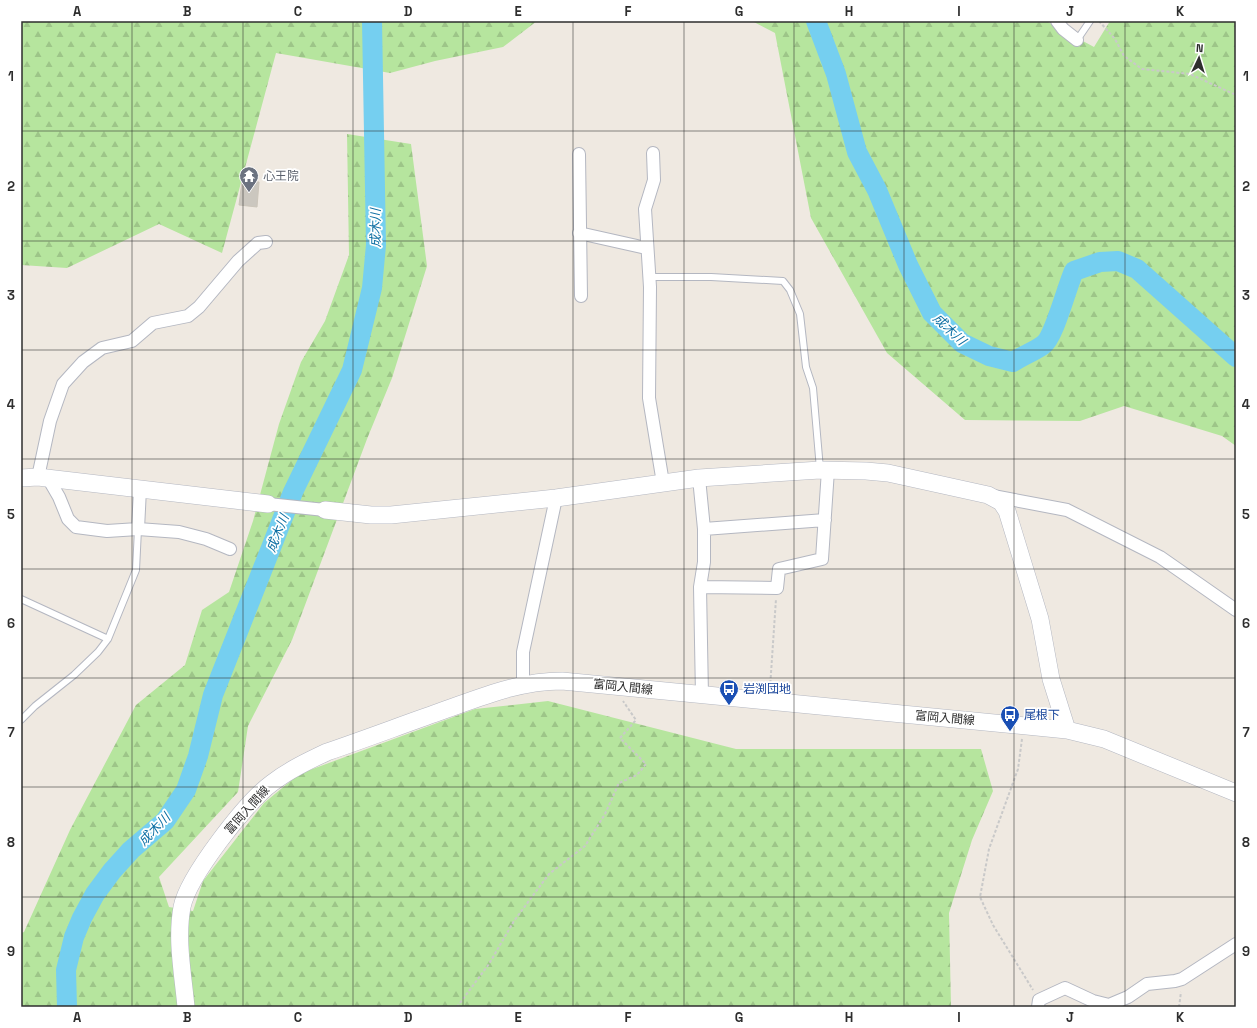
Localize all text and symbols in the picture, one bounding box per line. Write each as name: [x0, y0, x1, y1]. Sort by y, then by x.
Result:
text: A: [73, 3, 82, 20]
text: B: [183, 3, 192, 20]
text: C: [294, 3, 302, 20]
text: D: [404, 3, 413, 20]
text: E: [514, 3, 522, 20]
text: F: [625, 3, 632, 20]
text: G: [735, 3, 743, 20]
text: H: [845, 3, 853, 20]
text: I: [957, 3, 961, 20]
text: J: [1066, 3, 1074, 20]
text: K: [1176, 3, 1185, 20]
north arrow: [1179, 38, 1219, 78]
text: N: [1196, 41, 1204, 55]
text: 1: [8, 68, 14, 85]
text: 1: [1243, 68, 1249, 85]
temple icon: 心王院: [238, 165, 260, 193]
place label: 心王院: [263, 168, 299, 184]
text: 2: [7, 178, 15, 195]
text: 2: [1242, 178, 1250, 195]
water label: 成木川: [367, 207, 384, 248]
text: 3: [7, 287, 15, 304]
text: 3: [1242, 287, 1250, 304]
water label: 成木川: [930, 310, 971, 350]
text: 4: [7, 396, 15, 413]
text: 4: [1242, 396, 1250, 413]
text: 5: [7, 506, 15, 523]
text: 5: [1242, 506, 1250, 523]
water label: 成木川: [262, 510, 293, 554]
text: 6: [7, 615, 15, 632]
text: 6: [1242, 615, 1250, 632]
street label: 富岡入間線: [592, 676, 654, 698]
bus stop icon: 岩渕団地: [718, 678, 740, 706]
place label: 岩渕団地: [743, 681, 791, 697]
bus stop icon: 尾根下: [999, 704, 1021, 732]
street label: 富岡入間線: [914, 707, 976, 729]
place label: 尾根下: [1024, 707, 1060, 723]
text: 7: [7, 724, 15, 741]
text: 7: [1242, 724, 1250, 741]
street label: 富岡入間線: [221, 782, 273, 838]
water label: 成木川: [135, 808, 175, 849]
text: 8: [7, 834, 15, 851]
text: 8: [1242, 834, 1250, 851]
text: 9: [7, 943, 15, 960]
text: 9: [1242, 943, 1250, 960]
text: A: [73, 1009, 82, 1026]
text: B: [183, 1009, 192, 1026]
text: C: [294, 1009, 302, 1026]
text: D: [404, 1009, 413, 1026]
text: E: [514, 1009, 522, 1026]
text: F: [625, 1009, 632, 1026]
text: G: [735, 1009, 743, 1026]
text: H: [845, 1009, 853, 1026]
text: I: [957, 1009, 961, 1026]
text: J: [1066, 1009, 1074, 1026]
text: K: [1176, 1009, 1185, 1026]

